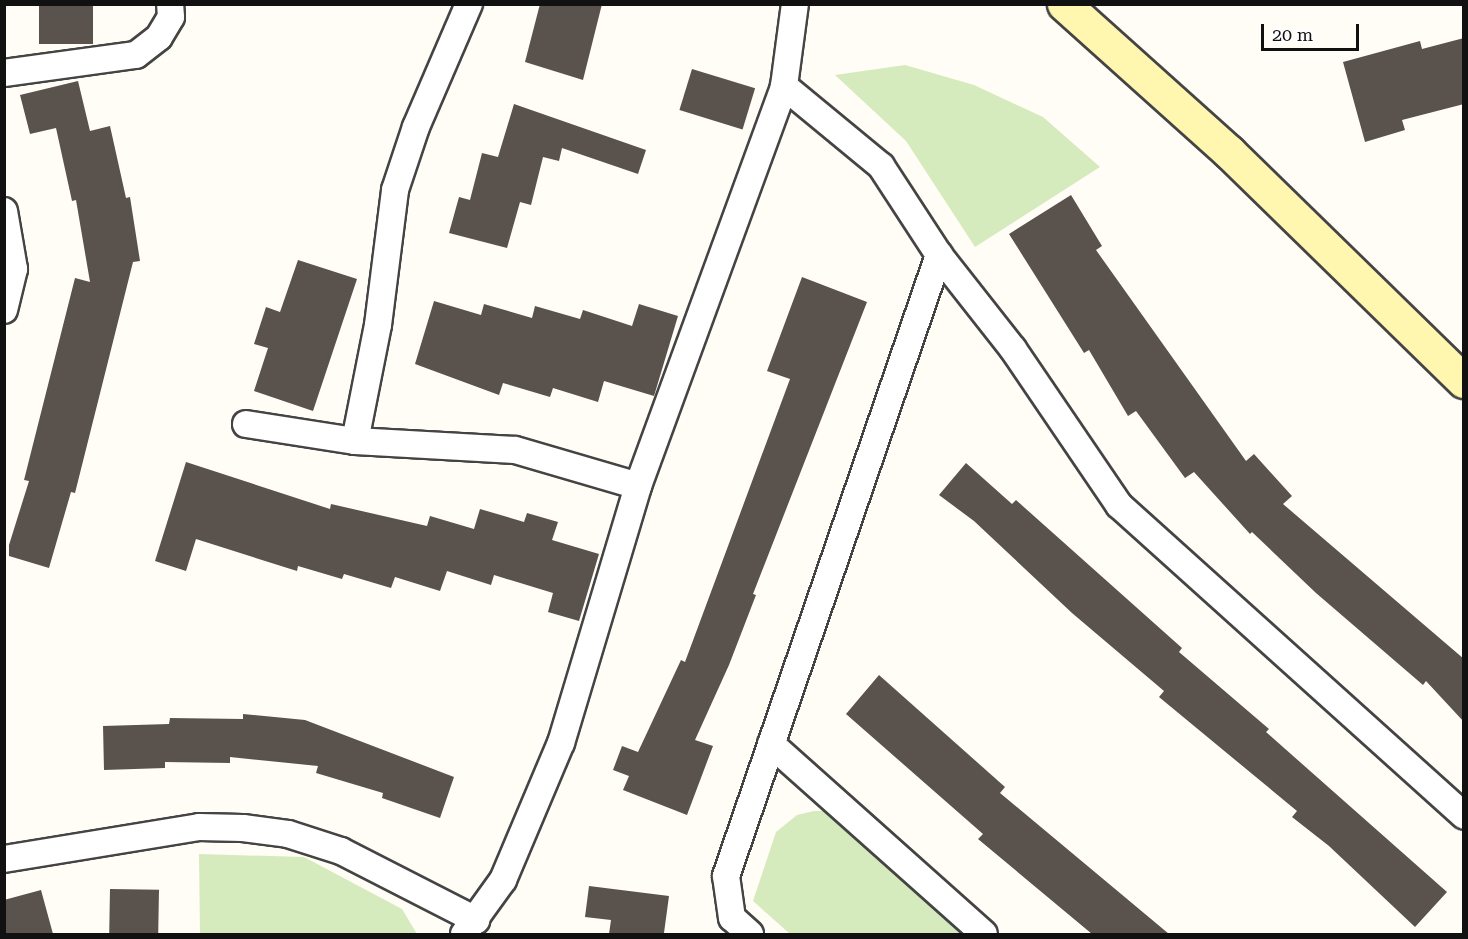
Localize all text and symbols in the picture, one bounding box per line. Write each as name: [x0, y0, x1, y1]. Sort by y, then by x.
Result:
scale bar: [1264, 12, 1362, 50]
text: 20 m: [1272, 24, 1313, 45]

